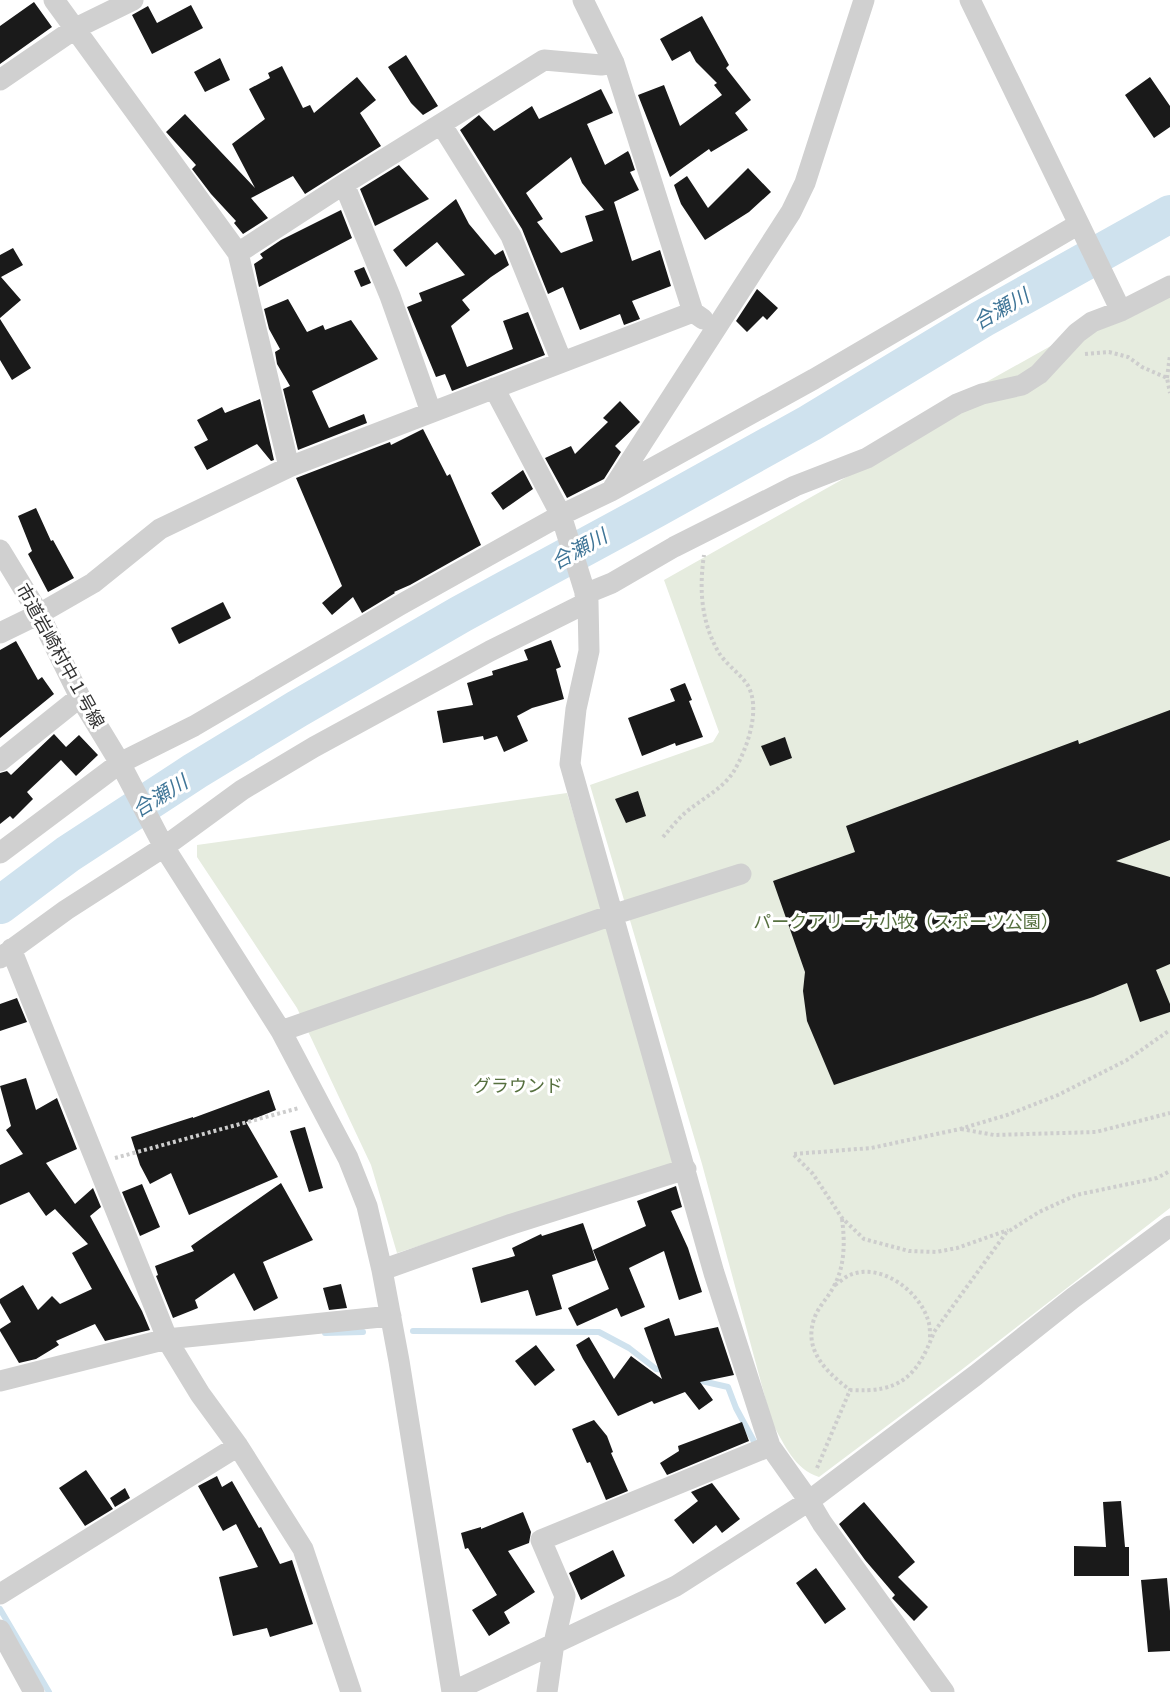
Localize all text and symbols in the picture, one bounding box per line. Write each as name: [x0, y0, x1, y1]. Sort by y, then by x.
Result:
water label: 合瀬川: [970, 283, 1036, 337]
water label: 合瀬川: [547, 524, 614, 577]
street label: 市道岩崎村中１号線: [9, 580, 108, 733]
water label: 合瀬川: [129, 770, 195, 825]
park label: パークアリーナ小牧（スポーツ公園）: [753, 912, 1059, 935]
park label: グラウンド: [473, 1076, 563, 1099]

